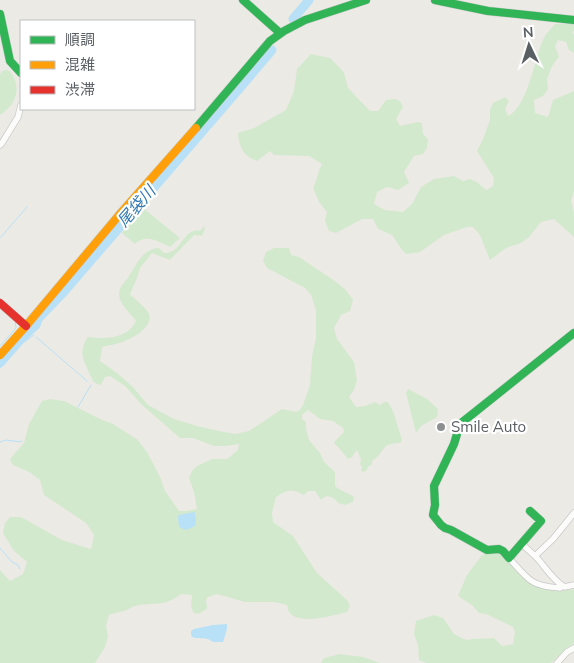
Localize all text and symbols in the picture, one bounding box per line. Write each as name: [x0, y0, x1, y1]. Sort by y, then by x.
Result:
legend: [20, 20, 195, 110]
north arrow: [504, 20, 554, 70]
text: N: [522, 23, 534, 41]
text: 順調: [65, 30, 95, 49]
text: 混雑: [65, 55, 95, 74]
text: 渋滞: [65, 80, 95, 99]
water label: 尾袋川: [113, 180, 161, 231]
place label: Smile Auto: [451, 417, 526, 436]
marker: Smile Auto: [435, 421, 447, 433]

